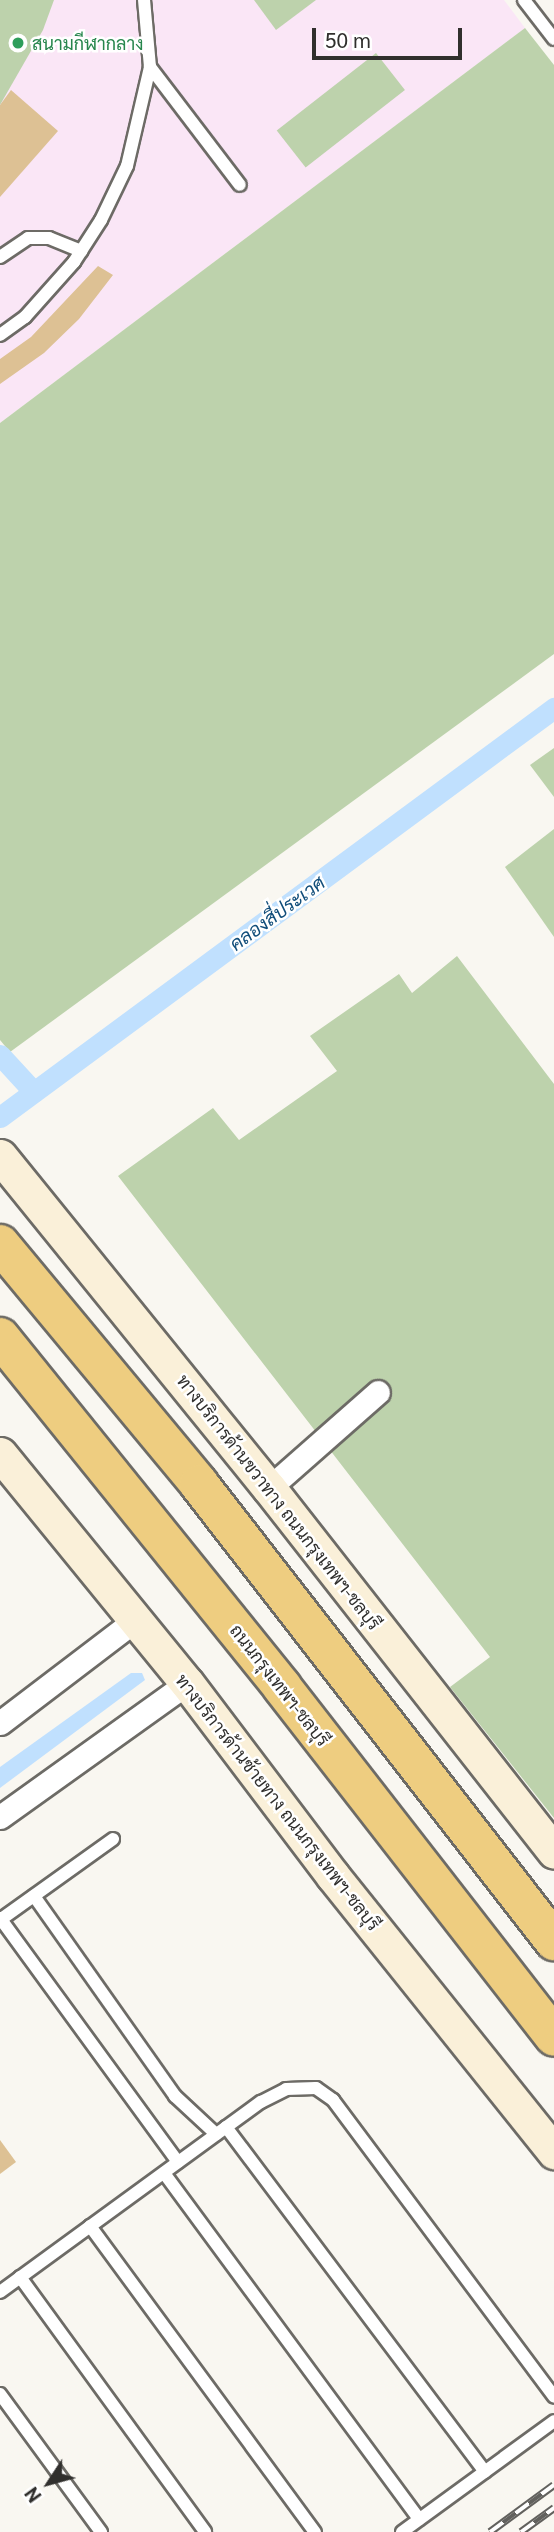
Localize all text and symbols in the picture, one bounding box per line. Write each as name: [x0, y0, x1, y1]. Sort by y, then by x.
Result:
scale bar: [316, 14, 466, 58]
text: 50 m: [325, 26, 371, 53]
place label: สนามกีฬากลาง: [32, 32, 143, 54]
marker: สนามกีฬากลาง: [10, 35, 26, 51]
water label: คลองสี่ประเวศ: [225, 871, 329, 955]
street label: ทางบริการด้านขวาทาง ถนนกรุงเทพฯ-ชลบุรี: [173, 1370, 385, 1634]
street label: ถนนกรุงเทพฯ-ชลบุรี: [226, 1620, 334, 1750]
street label: ทางบริการด้านซ้ายทาง ถนนกรุงเทพฯ-ชลบุรี: [171, 1670, 385, 1934]
north arrow: [14, 2448, 84, 2518]
text: N: [18, 2483, 46, 2508]

